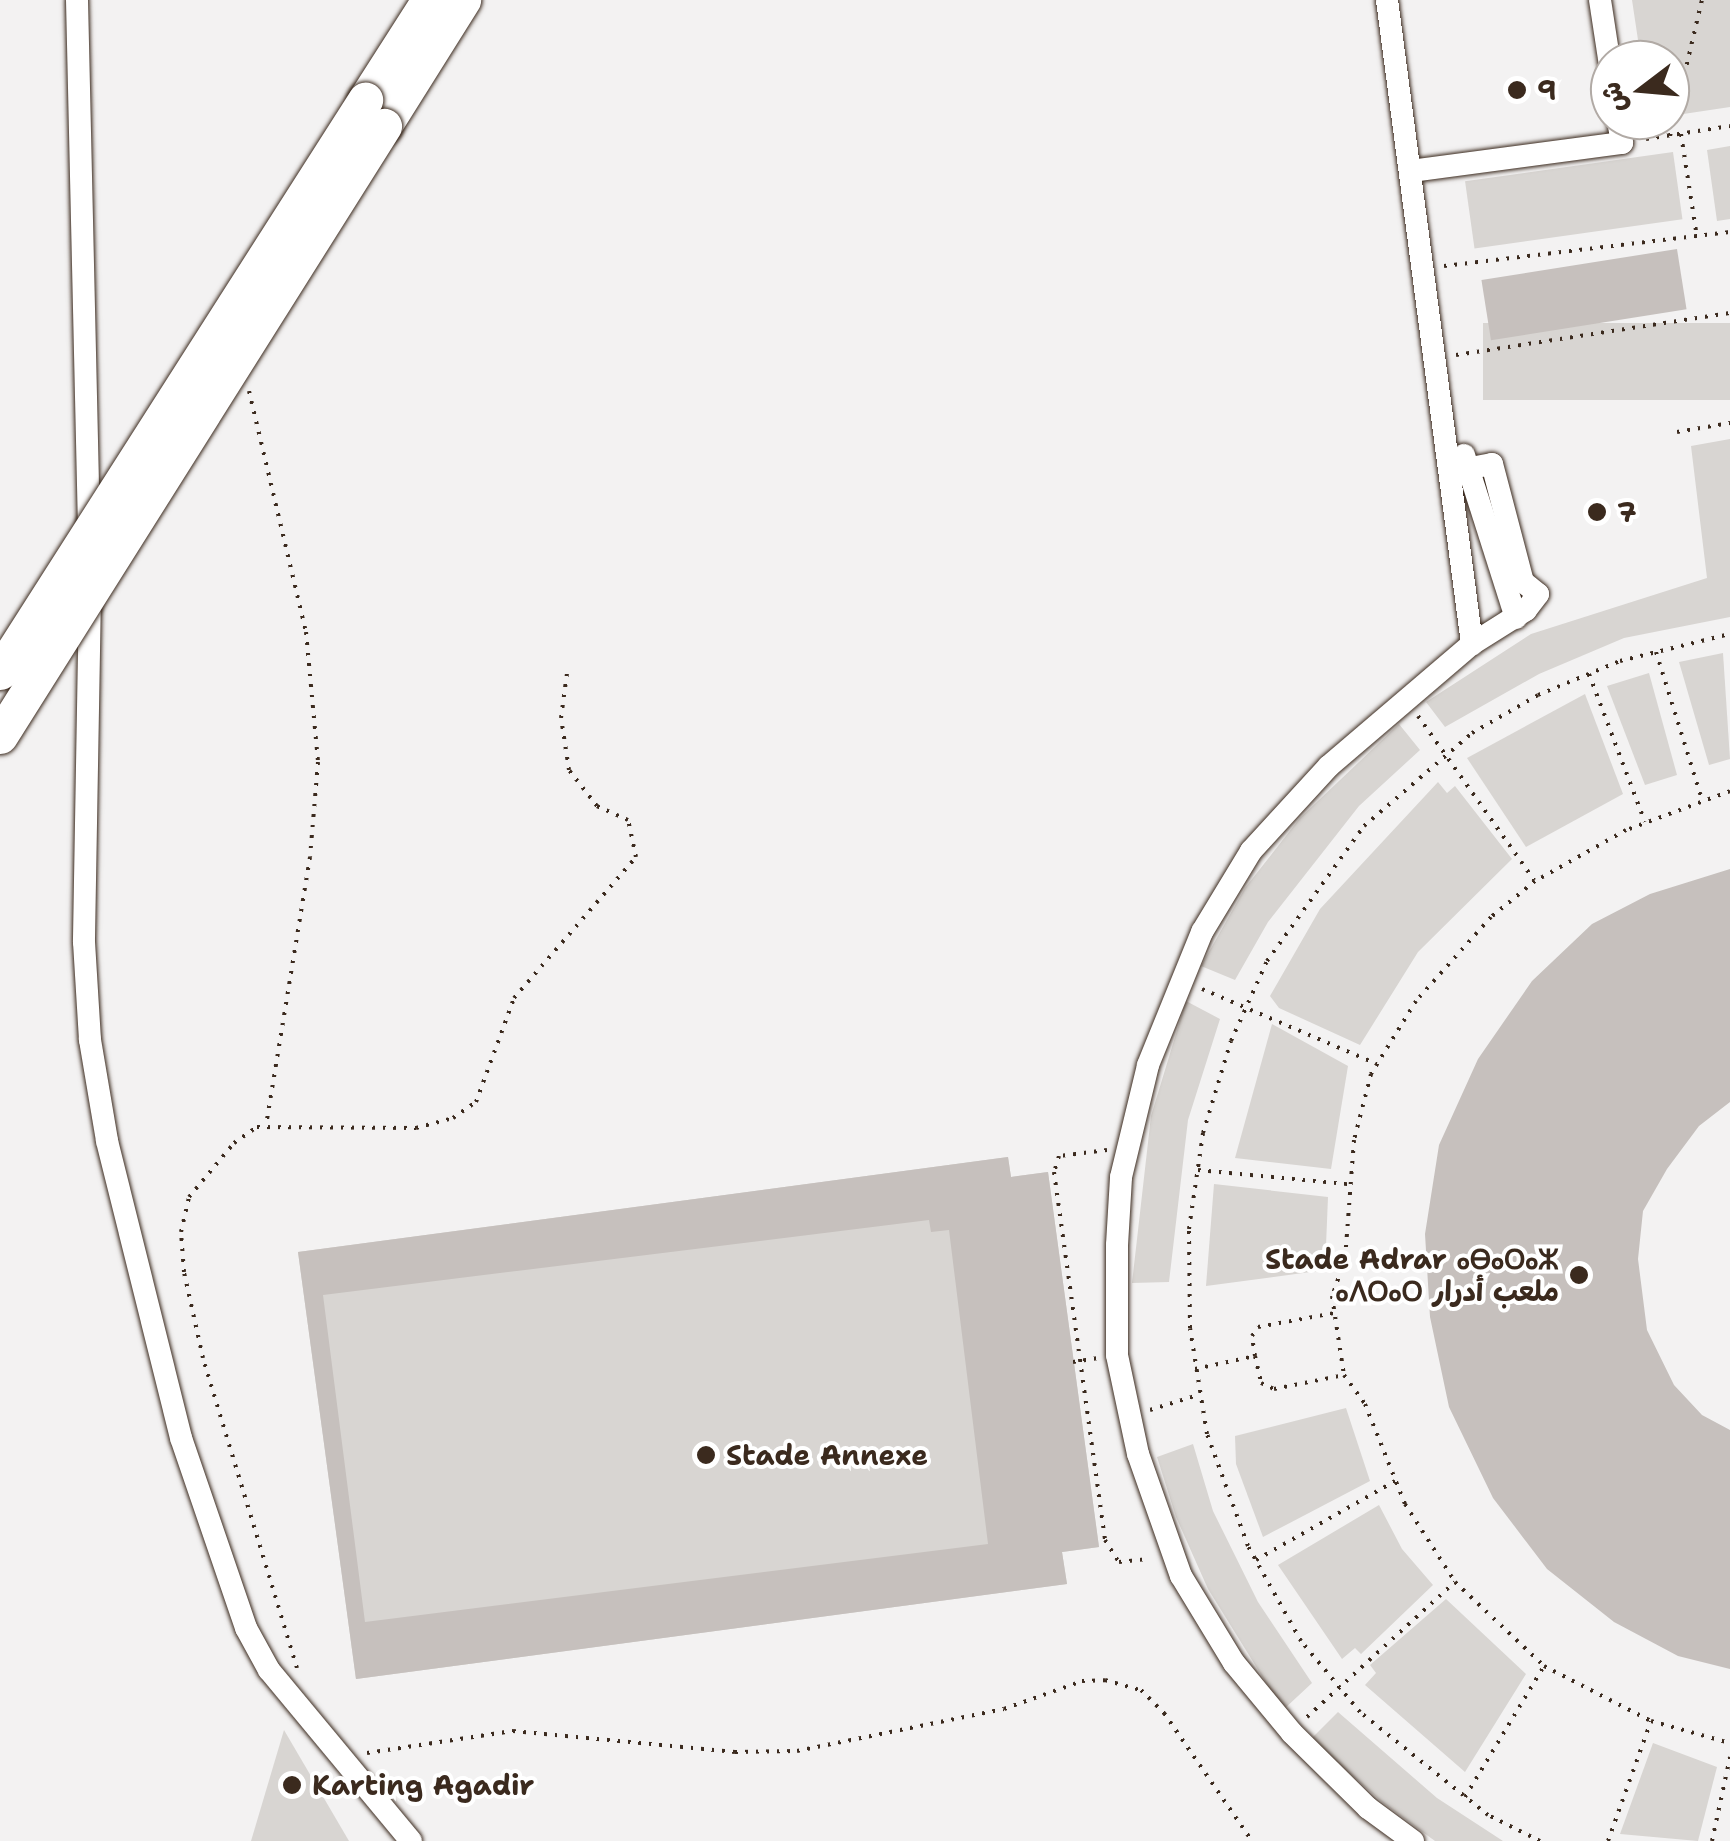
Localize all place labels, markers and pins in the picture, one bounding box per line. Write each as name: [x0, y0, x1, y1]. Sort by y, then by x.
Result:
place label: 9: [1537, 73, 1557, 107]
marker: 9: [1506, 79, 1528, 101]
place label: 7: [1617, 495, 1637, 529]
marker: 7: [1586, 501, 1608, 523]
place label: Stade Adrar ⴰⴱⴰⵔⴰⵣ ⴰⴷⵔⴰⵔ ملعب أدرار: [1265, 1242, 1559, 1308]
marker: Stade Adrar ⴰⴱⴰⵔⴰⵣ ⴰⴷⵔⴰⵔ ملعب أدرار: [1568, 1264, 1590, 1286]
place label: Stade Annexe: [726, 1438, 928, 1472]
marker: Stade Annexe: [695, 1444, 717, 1466]
place label: Karting Agadir: [312, 1768, 534, 1802]
marker: Karting Agadir: [281, 1774, 303, 1796]

